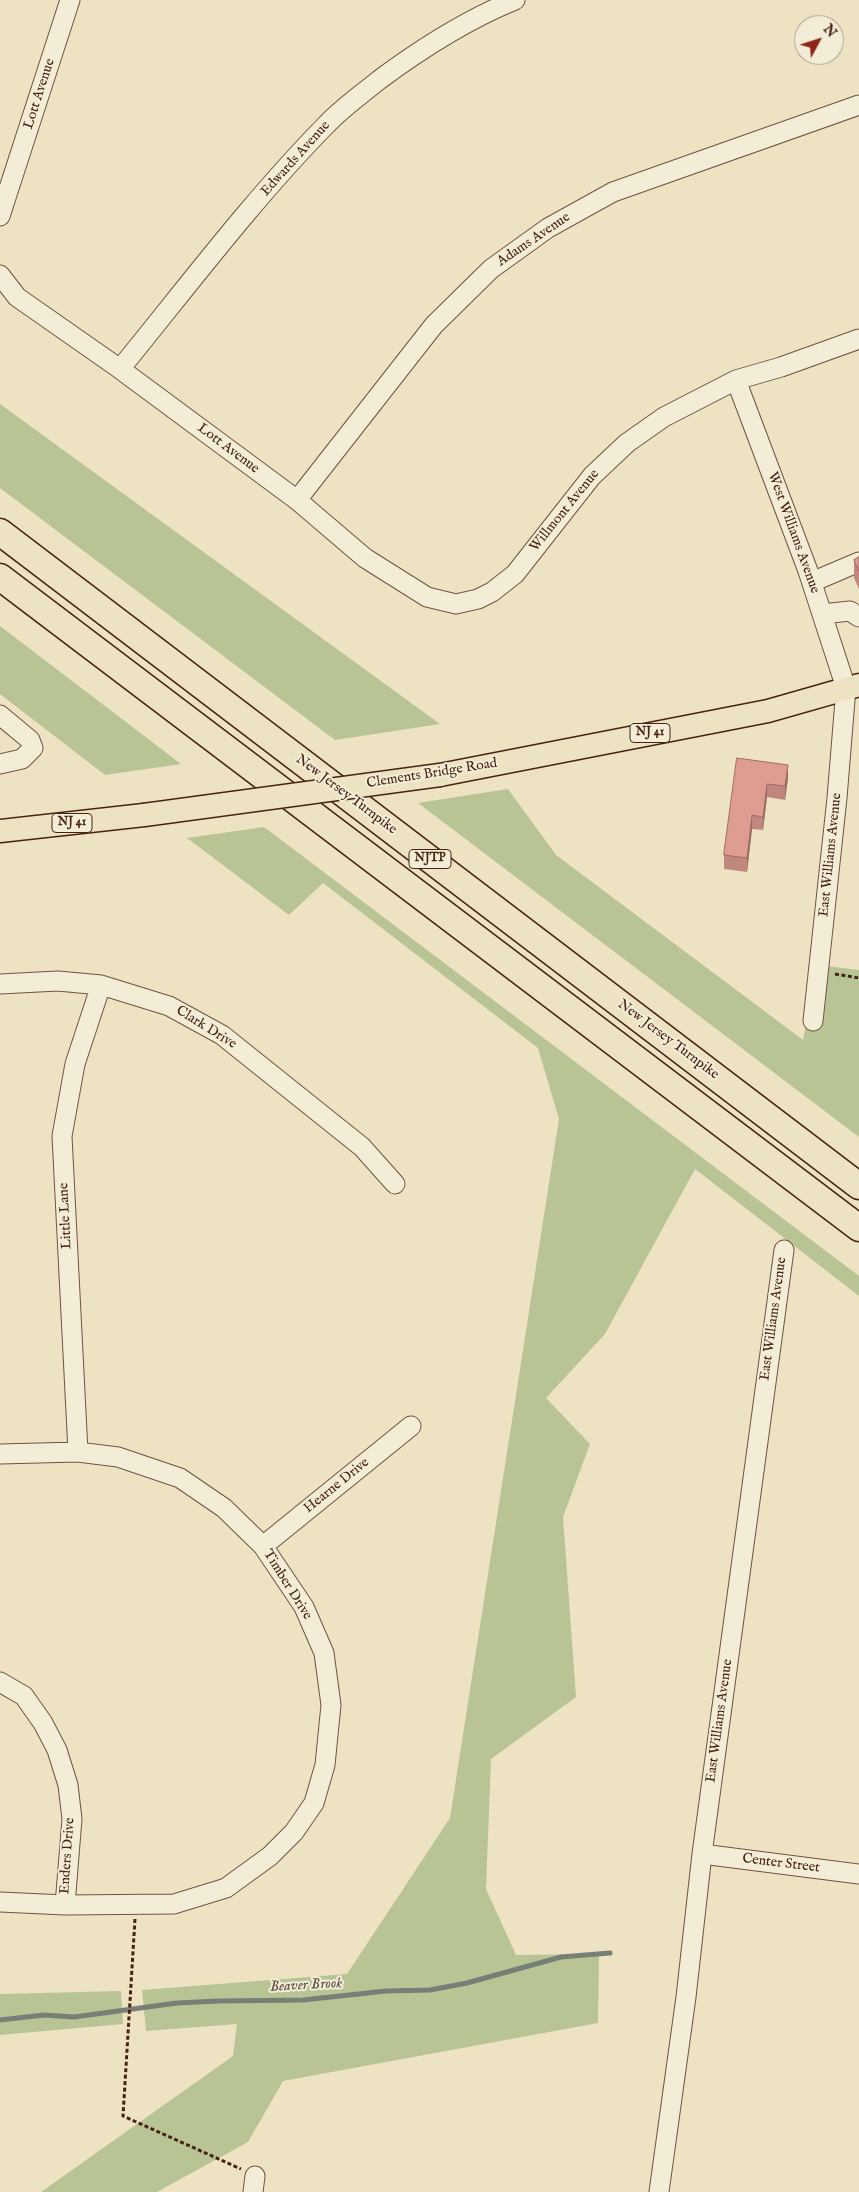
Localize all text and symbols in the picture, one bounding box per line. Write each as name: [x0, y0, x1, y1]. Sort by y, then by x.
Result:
north arrow: [794, 15, 844, 65]
text: N: [819, 21, 841, 41]
street label: Lott Avenue: [21, 57, 59, 131]
street label: Edwards Avenue: [258, 118, 334, 200]
street label: Adams Avenue: [494, 209, 574, 271]
street label: Lott Avenue: [194, 420, 262, 478]
street label: Willmont Avenue: [527, 466, 603, 556]
street label: West Williams Avenue: [763, 470, 823, 596]
road number: NJ 41: [630, 724, 670, 742]
street label: New Jersey Turnpike: [292, 751, 400, 839]
street label: Clements Bridge Road: [366, 755, 498, 793]
street label: East Williams Avenue: [816, 792, 846, 918]
road number: NJ 41: [52, 814, 92, 832]
road number: NJTP: [409, 850, 451, 869]
street label: New Jersey Turnpike: [614, 996, 722, 1084]
street label: Clark Drive: [173, 1003, 239, 1053]
street label: Little Lane: [56, 1182, 76, 1250]
street label: East Williams Avenue: [757, 1256, 791, 1382]
street label: Hearne Drive: [301, 1455, 373, 1517]
street label: Timber Drive: [259, 1547, 315, 1623]
street label: East Williams Avenue: [703, 1658, 737, 1784]
street label: Enders Drive: [57, 1817, 79, 1895]
street label: Center Street: [741, 1851, 821, 1877]
water label: Beaver Brook: [269, 1975, 343, 1997]

